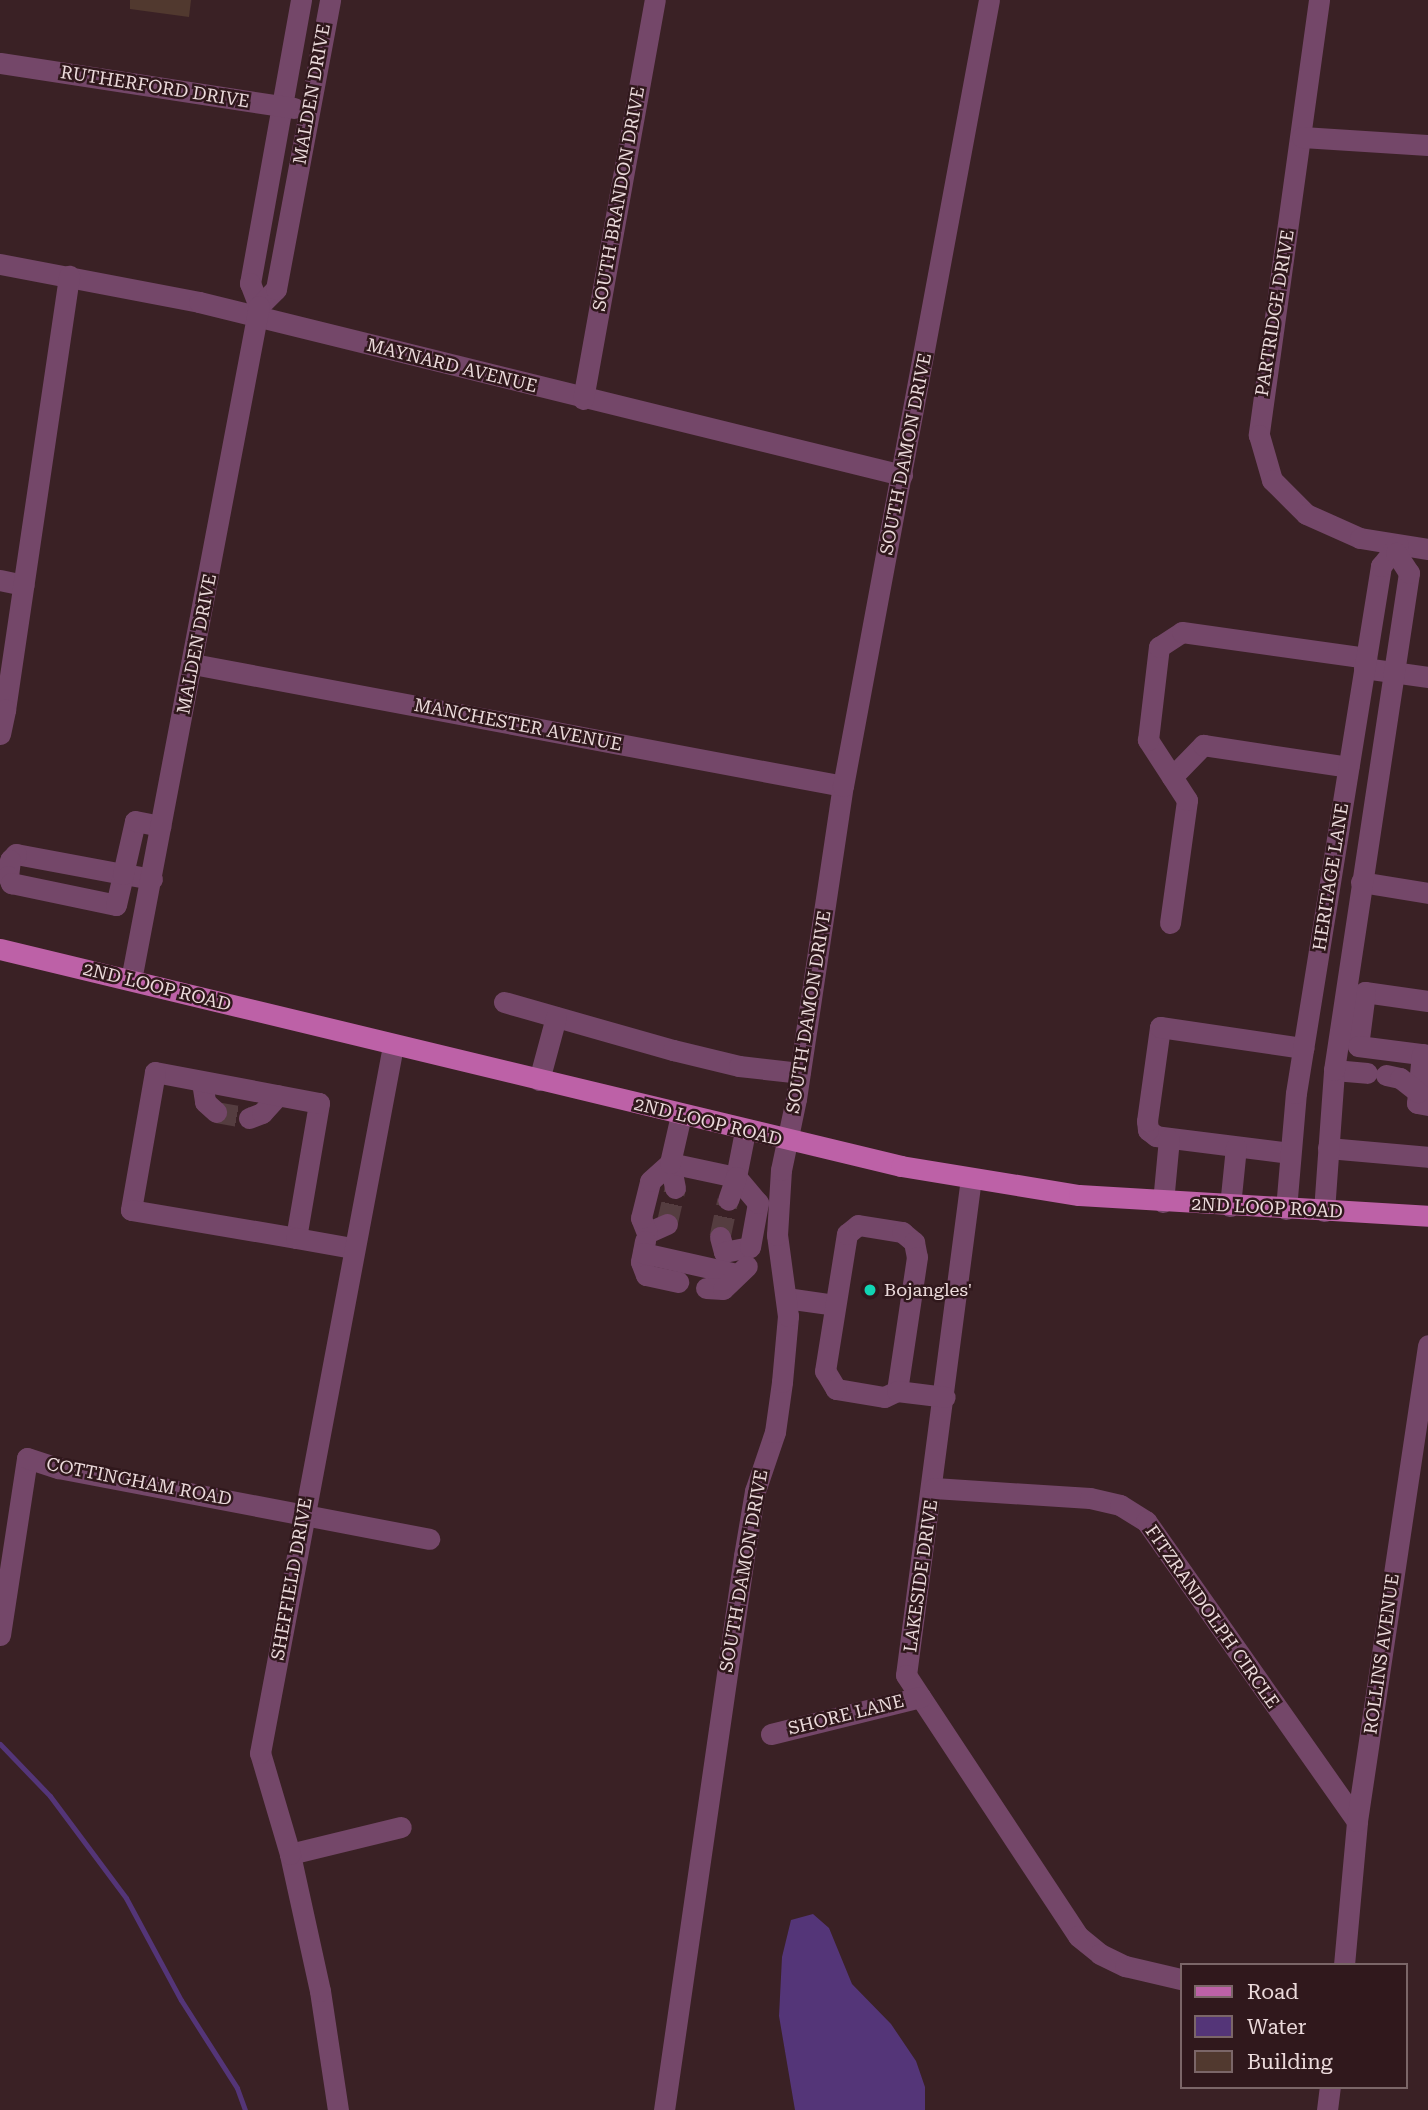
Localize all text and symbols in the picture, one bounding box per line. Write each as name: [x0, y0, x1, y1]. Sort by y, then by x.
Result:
street label: MALDEN DRIVE: [289, 22, 335, 166]
street label: RUTHERFORD DRIVE: [59, 61, 251, 113]
street label: SOUTH BRANDON DRIVE: [589, 85, 649, 313]
street label: PARTRIDGE DRIVE: [1251, 228, 1299, 398]
street label: MAYNARD AVENUE: [365, 334, 539, 398]
street label: SOUTH DAMON DRIVE: [876, 351, 936, 557]
street label: MALDEN DRIVE: [173, 572, 221, 716]
street label: MANCHESTER AVENUE: [412, 694, 624, 756]
street label: HERITAGE LANE: [1309, 802, 1353, 952]
street label: SOUTH DAMON DRIVE: [782, 909, 836, 1115]
street label: 2ND LOOP ROAD: [81, 958, 233, 1016]
street label: 2ND LOOP ROAD: [632, 1093, 784, 1151]
street label: 2ND LOOP ROAD: [1191, 1193, 1343, 1223]
place label: Bojangles': [884, 1279, 972, 1301]
marker: Bojangles': [862, 1282, 878, 1298]
street label: COTTINGHAM ROAD: [45, 1453, 233, 1511]
street label: SOUTH DAMON DRIVE: [716, 1468, 772, 1674]
street label: SHEFFIELD DRIVE: [267, 1496, 317, 1662]
street label: LAKESIDE DRIVE: [900, 1498, 942, 1654]
street label: FITZRANDOLPH CIRCLE: [1140, 1521, 1284, 1713]
street label: ROLLINS AVENUE: [1360, 1572, 1404, 1736]
street label: SHORE LANE: [786, 1690, 906, 1740]
legend: [1180, 1963, 1407, 2089]
text: Road: [1247, 1980, 1299, 2004]
text: Water: [1247, 2015, 1306, 2039]
text: Building: [1247, 2050, 1333, 2074]

